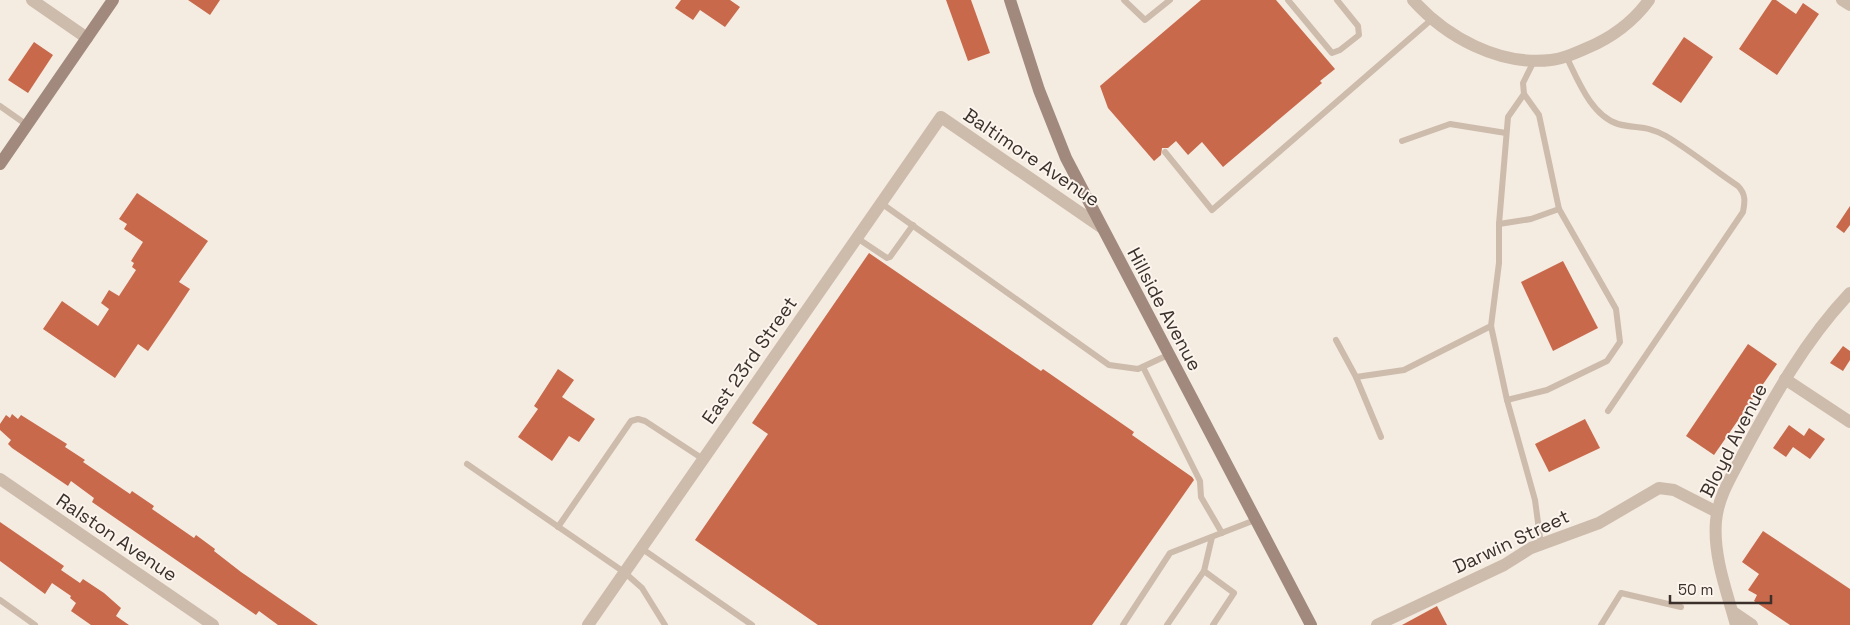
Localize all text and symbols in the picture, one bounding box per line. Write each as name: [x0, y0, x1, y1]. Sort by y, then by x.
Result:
street label: Baltimore Avenue: [959, 102, 1105, 212]
street label: Hillside Avenue: [1122, 243, 1208, 375]
street label: East 23rd Street: [696, 292, 803, 429]
street label: Bloyd Avenue: [1694, 379, 1773, 501]
street label: Ralston Avenue: [51, 488, 182, 587]
street label: Darwin Street: [1449, 504, 1573, 579]
scale bar: [1670, 572, 1771, 604]
text: 50 m: [1678, 580, 1713, 599]

